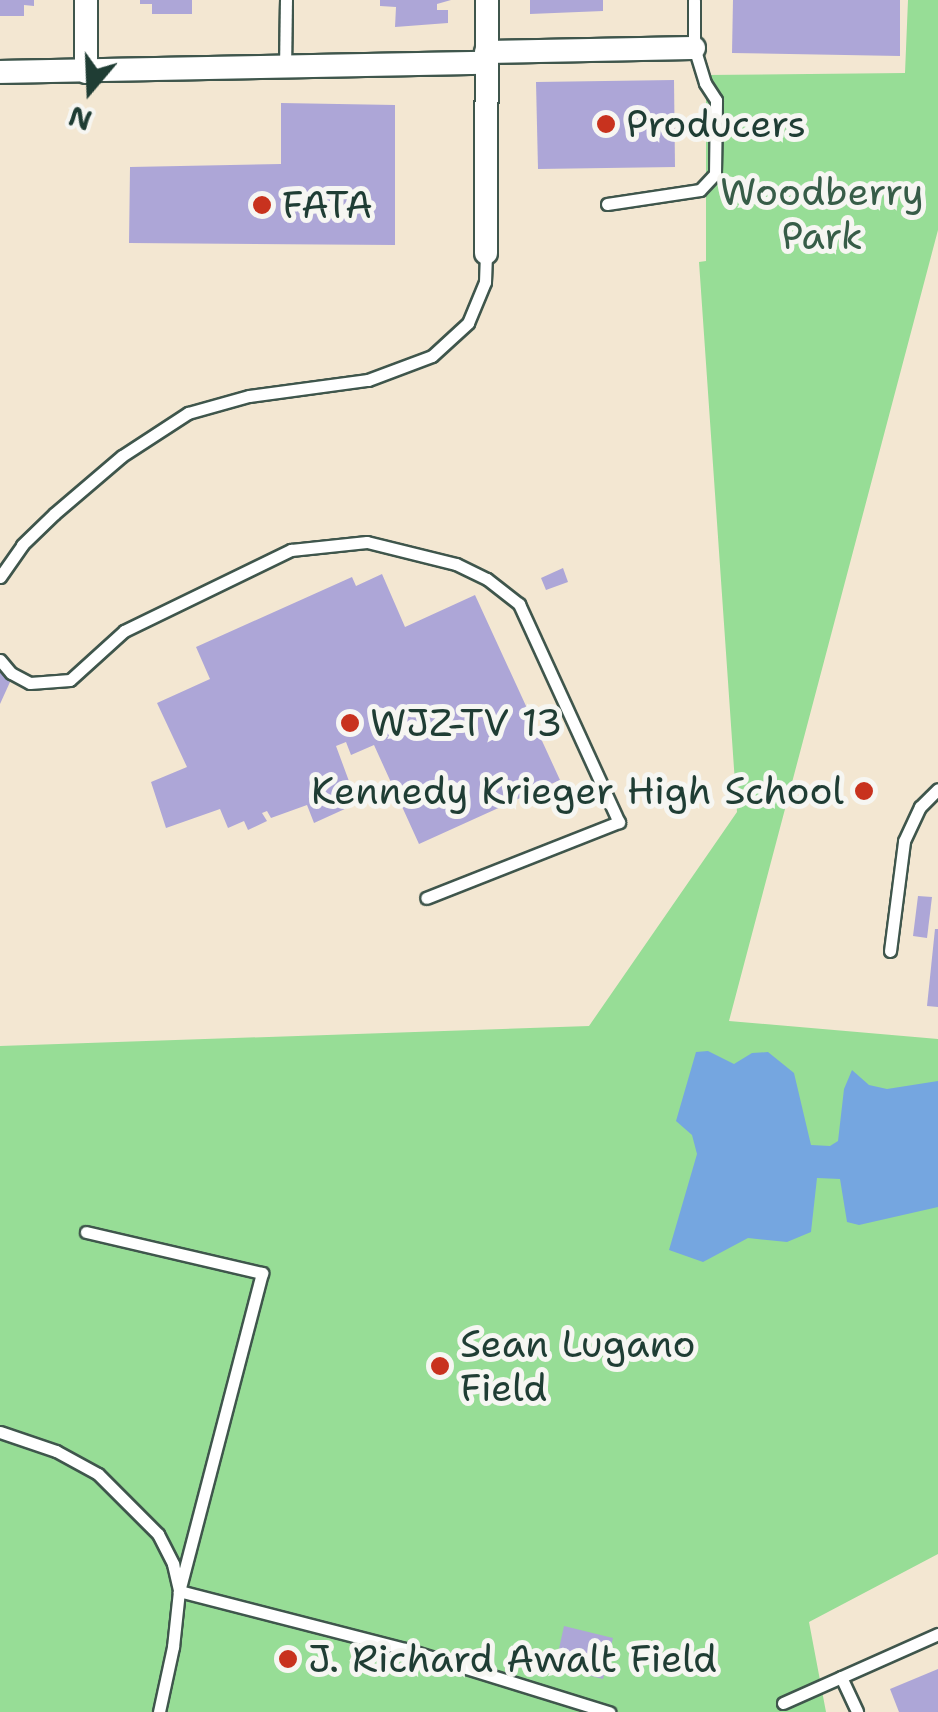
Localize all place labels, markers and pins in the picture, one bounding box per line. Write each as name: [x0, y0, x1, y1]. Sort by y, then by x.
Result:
place label: Producers: [626, 101, 806, 147]
marker: Producers: [595, 113, 617, 135]
place label: FATA: [282, 182, 373, 228]
marker: FATA: [251, 194, 273, 216]
place label: WJZ-TV 13: [370, 700, 562, 746]
marker: WJZ-TV 13: [339, 712, 361, 734]
place label: Kennedy Krieger High School: [311, 768, 844, 814]
marker: Kennedy Krieger High School: [853, 780, 875, 802]
place label: Sean Lugano Field: [460, 1321, 696, 1410]
marker: Sean Lugano Field: [429, 1355, 451, 1377]
place label: J. Richard Awalt Field: [308, 1636, 717, 1682]
marker: J. Richard Awalt Field: [277, 1648, 299, 1670]

